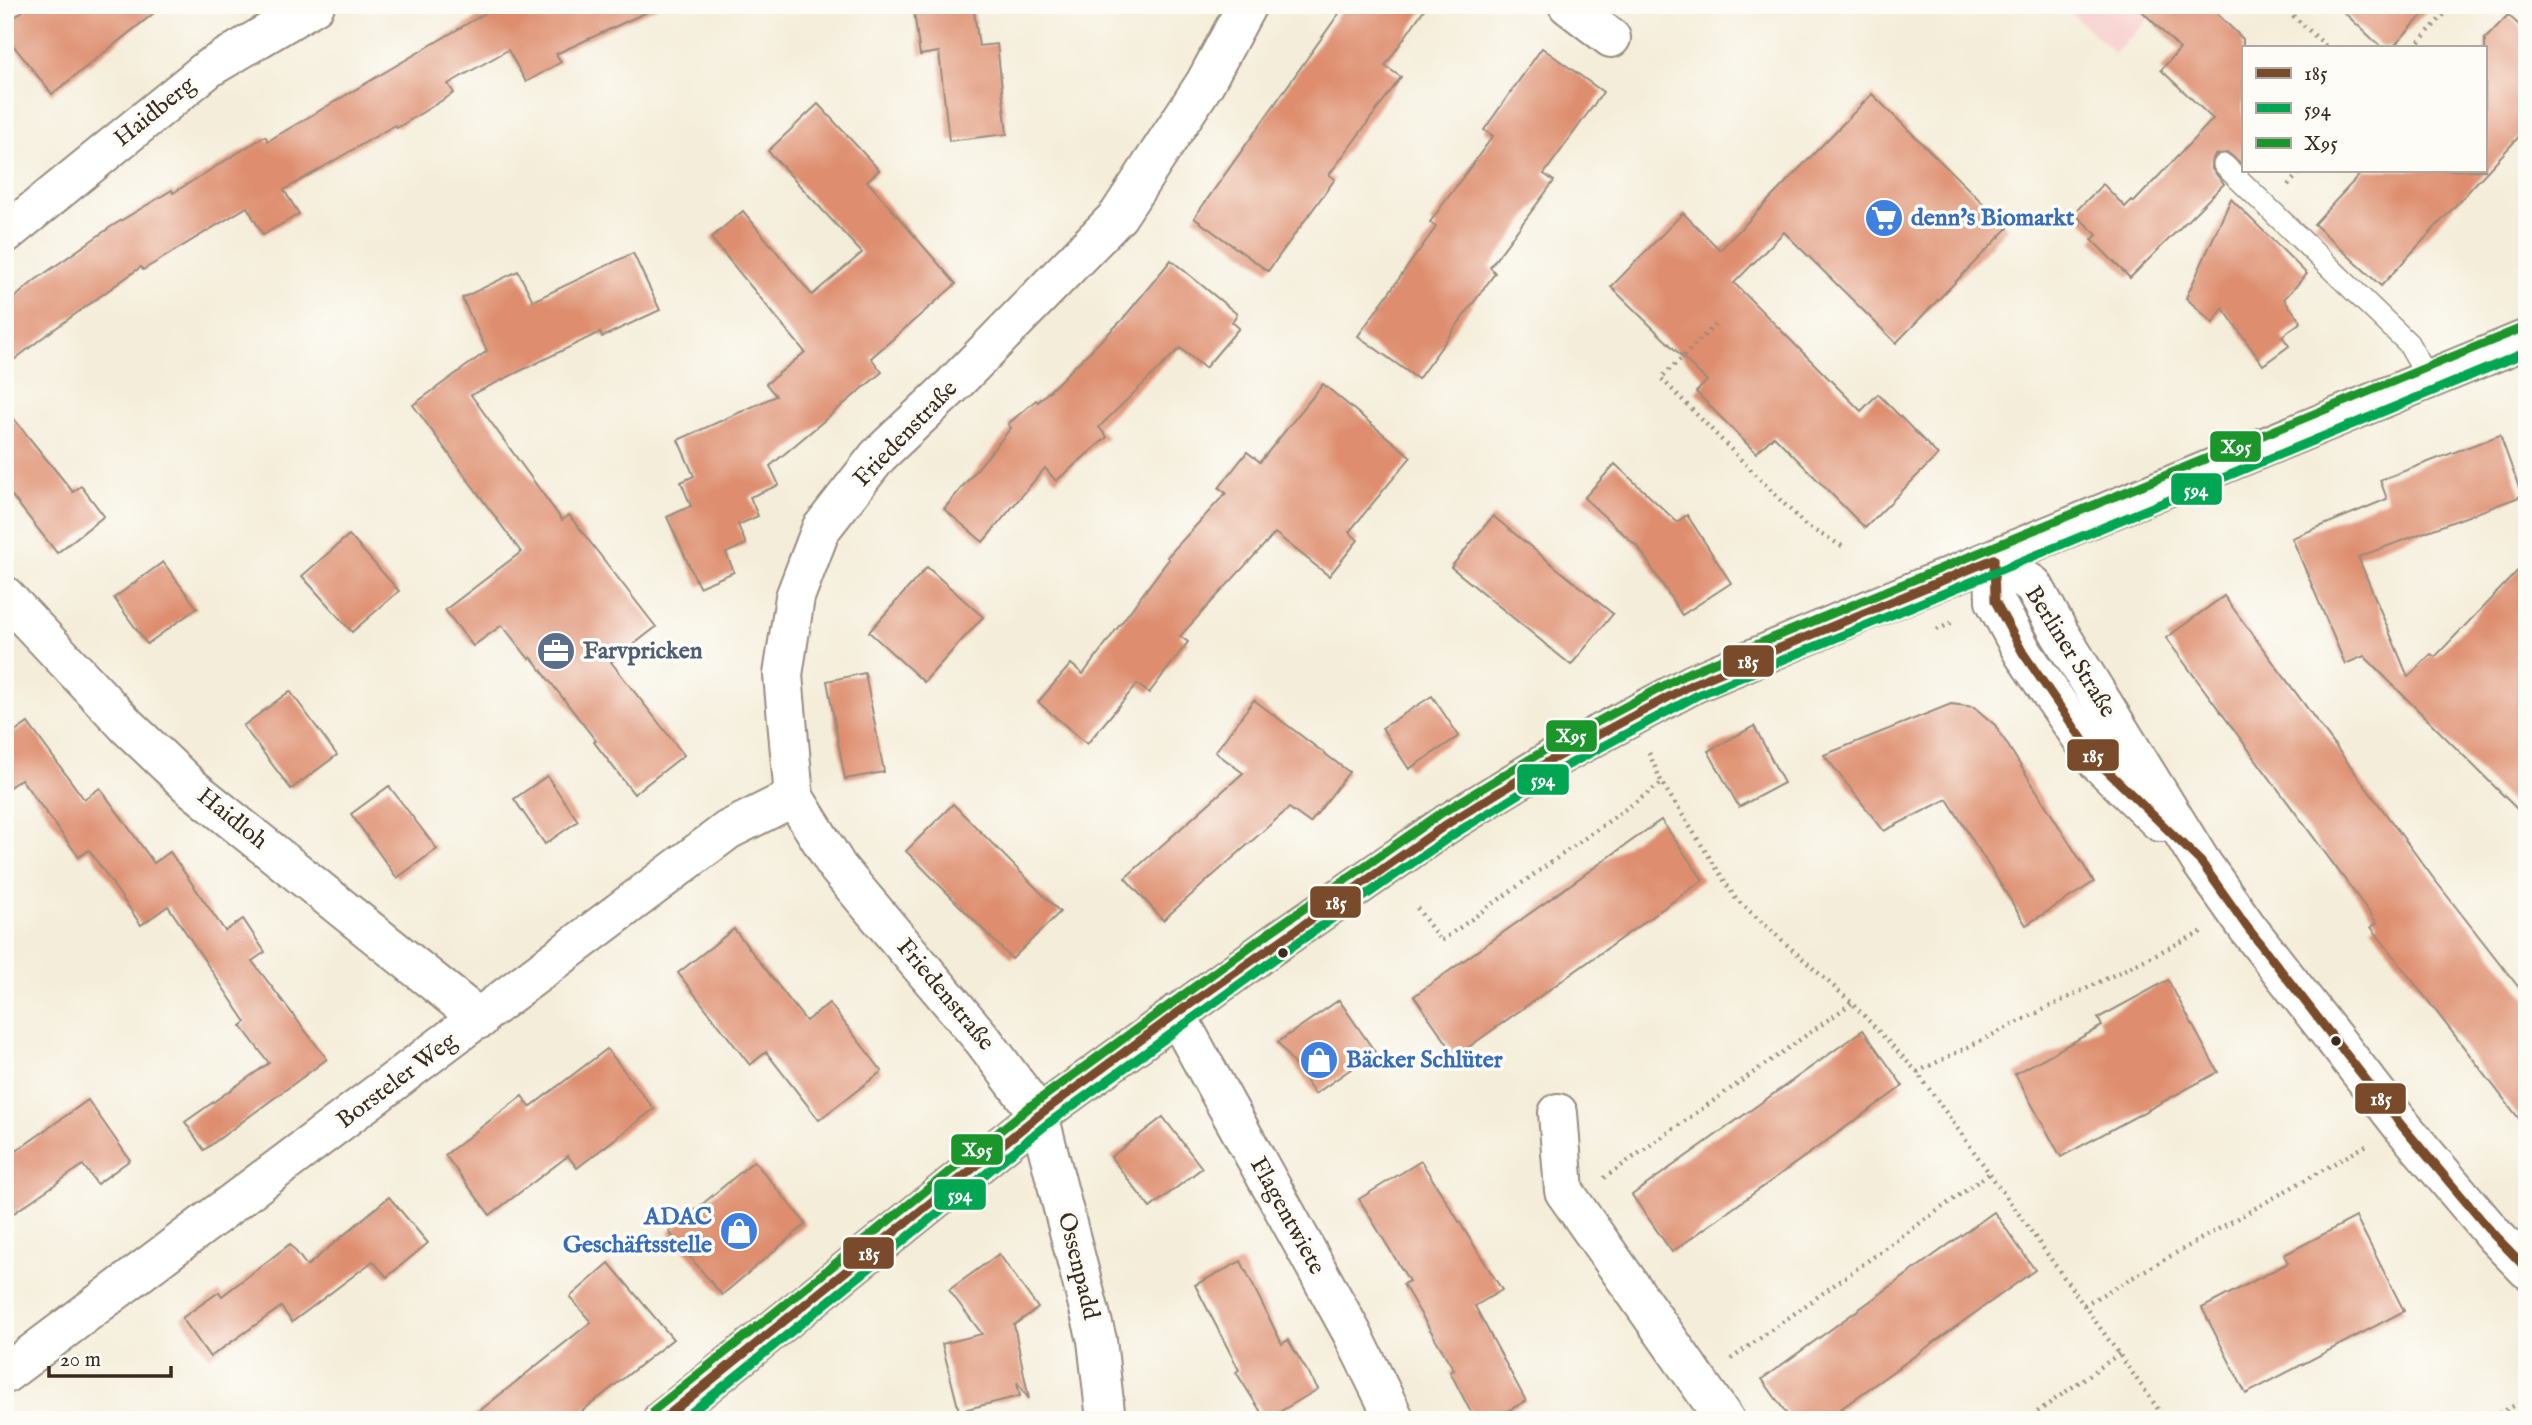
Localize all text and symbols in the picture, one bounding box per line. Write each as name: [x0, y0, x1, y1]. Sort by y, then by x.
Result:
legend: [2242, 46, 2486, 172]
text: 185: [2304, 61, 2328, 88]
street label: Haidberg: [108, 69, 203, 154]
text: 594: [2304, 97, 2332, 124]
text: X95: [2304, 131, 2338, 158]
supermarket icon: denn's Biomarkt: [1863, 197, 1905, 239]
place label: denn's Biomarkt: [1911, 203, 2075, 234]
street label: Friedenstraße: [847, 374, 965, 494]
line badge: X95: [2209, 430, 2262, 463]
text: X95: [2220, 436, 2251, 460]
line badge: 594: [2170, 472, 2223, 506]
text: 594: [2184, 479, 2209, 503]
street label: Berliner Straße: [2017, 580, 2123, 724]
office icon: Farvpricken: [535, 630, 577, 672]
place label: Farvpricken: [583, 636, 703, 667]
line badge: 185: [1722, 644, 1775, 678]
text: 185: [1737, 651, 1759, 675]
line badge: X95: [1545, 719, 1598, 753]
text: X95: [1555, 725, 1586, 749]
line badge: 185: [2066, 738, 2120, 772]
text: 185: [2082, 745, 2104, 769]
line badge: 594: [1516, 763, 1570, 796]
text: 594: [1531, 769, 1556, 793]
street label: Haidloh: [190, 781, 274, 857]
line badge: 185: [1309, 885, 1362, 919]
text: 185: [1325, 892, 1347, 916]
street label: Friedenstraße: [889, 933, 1001, 1057]
unlabelled marker: [1276, 946, 1290, 960]
street label: Borsteler Weg: [331, 1025, 464, 1136]
unlabelled marker: [2329, 1034, 2343, 1048]
shop icon: Bäcker Schlüter: [1298, 1039, 1340, 1081]
place label: Bäcker Schlüter: [1346, 1045, 1503, 1076]
line badge: 185: [2354, 1082, 2407, 1115]
text: 185: [2370, 1088, 2392, 1112]
line badge: X95: [950, 1133, 1004, 1166]
text: X95: [961, 1139, 992, 1163]
street label: Flagentwiete: [1242, 1152, 1332, 1280]
line badge: 594: [933, 1178, 987, 1211]
text: 594: [948, 1184, 973, 1208]
place label: ADAC Geschäftsstelle: [563, 1202, 712, 1261]
street label: Ossenpadd: [1050, 1209, 1106, 1323]
shop icon: ADAC Geschäftsstelle: [718, 1210, 760, 1252]
line badge: 185: [842, 1236, 895, 1270]
text: 185: [858, 1243, 880, 1267]
scale bar: [49, 1334, 172, 1378]
text: 20 m: [60, 1347, 101, 1374]

